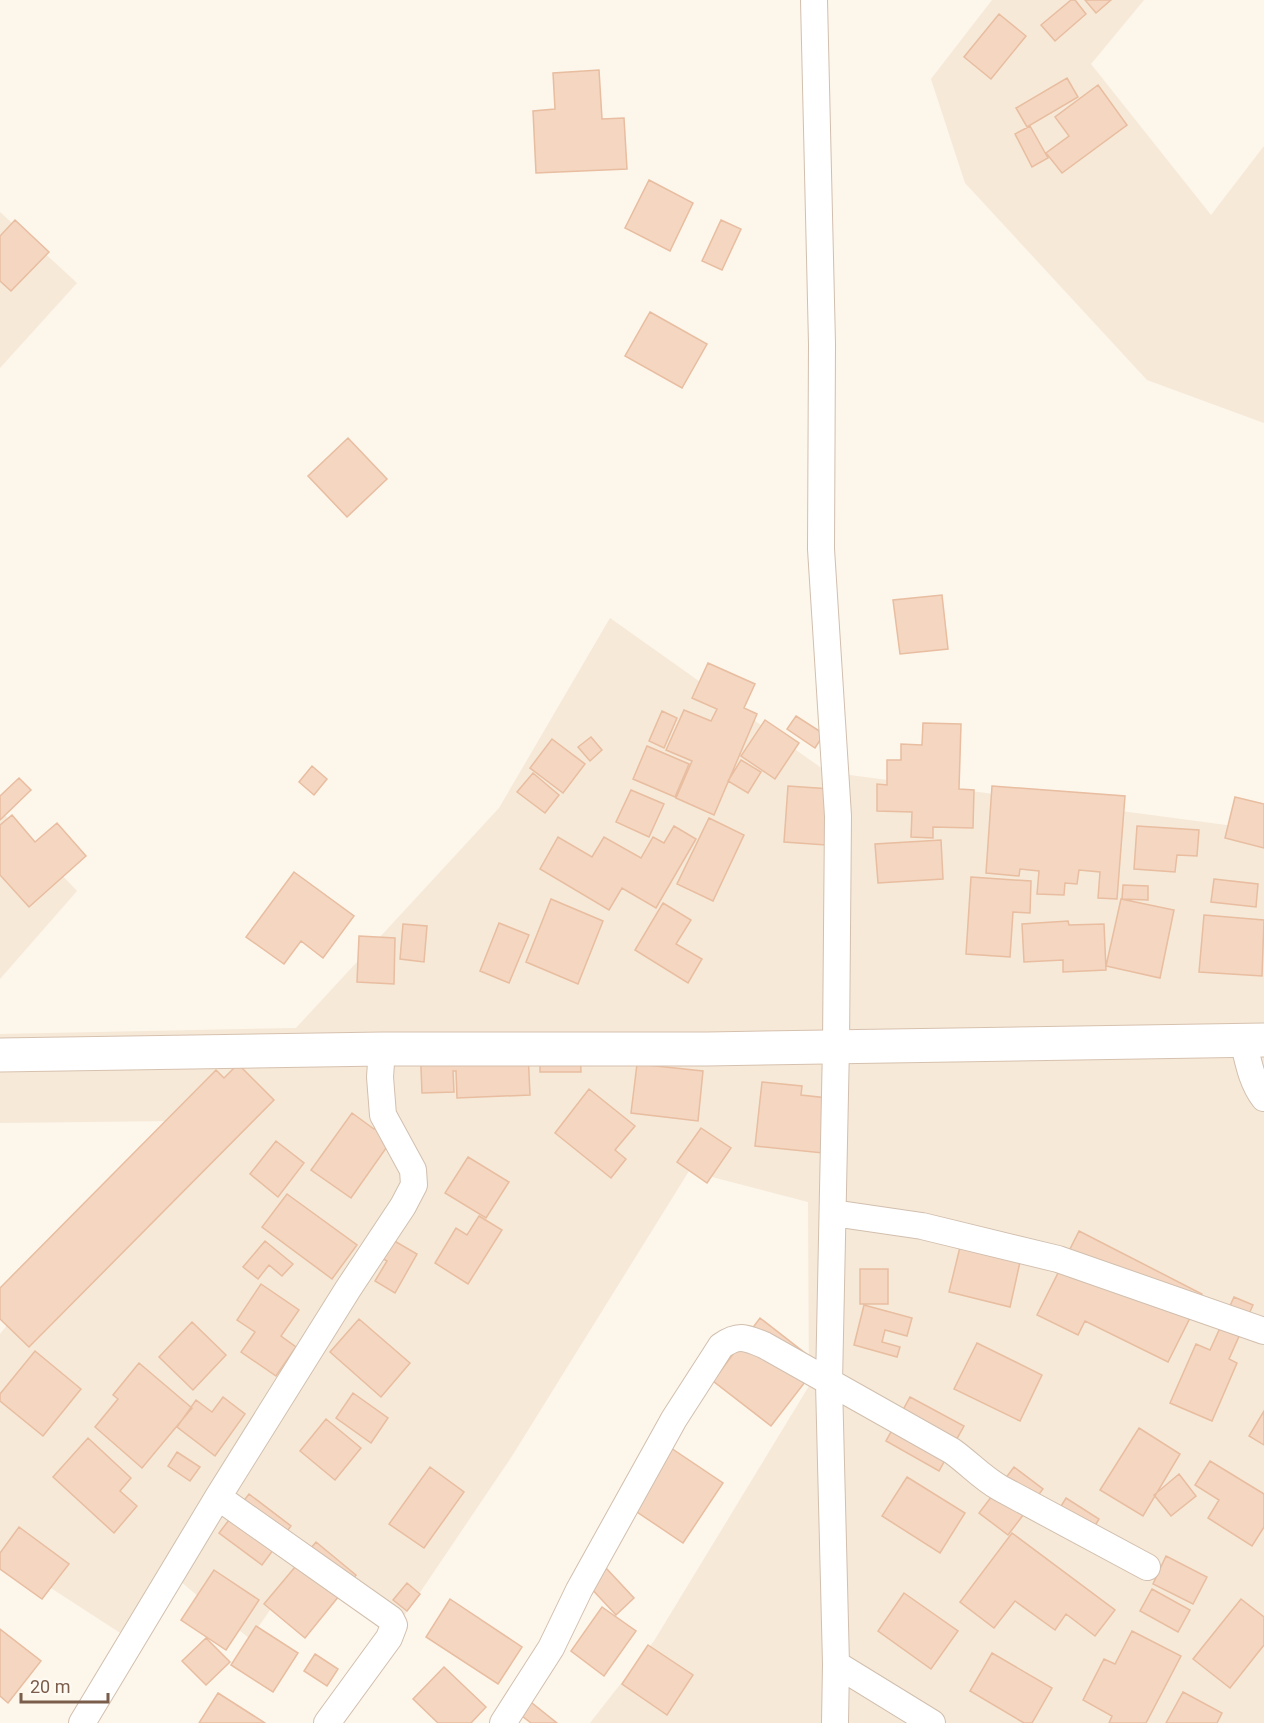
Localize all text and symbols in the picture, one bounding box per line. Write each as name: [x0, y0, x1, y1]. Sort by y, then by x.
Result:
scale bar: [21, 1666, 108, 1704]
text: 20 m: [30, 1676, 70, 1697]

